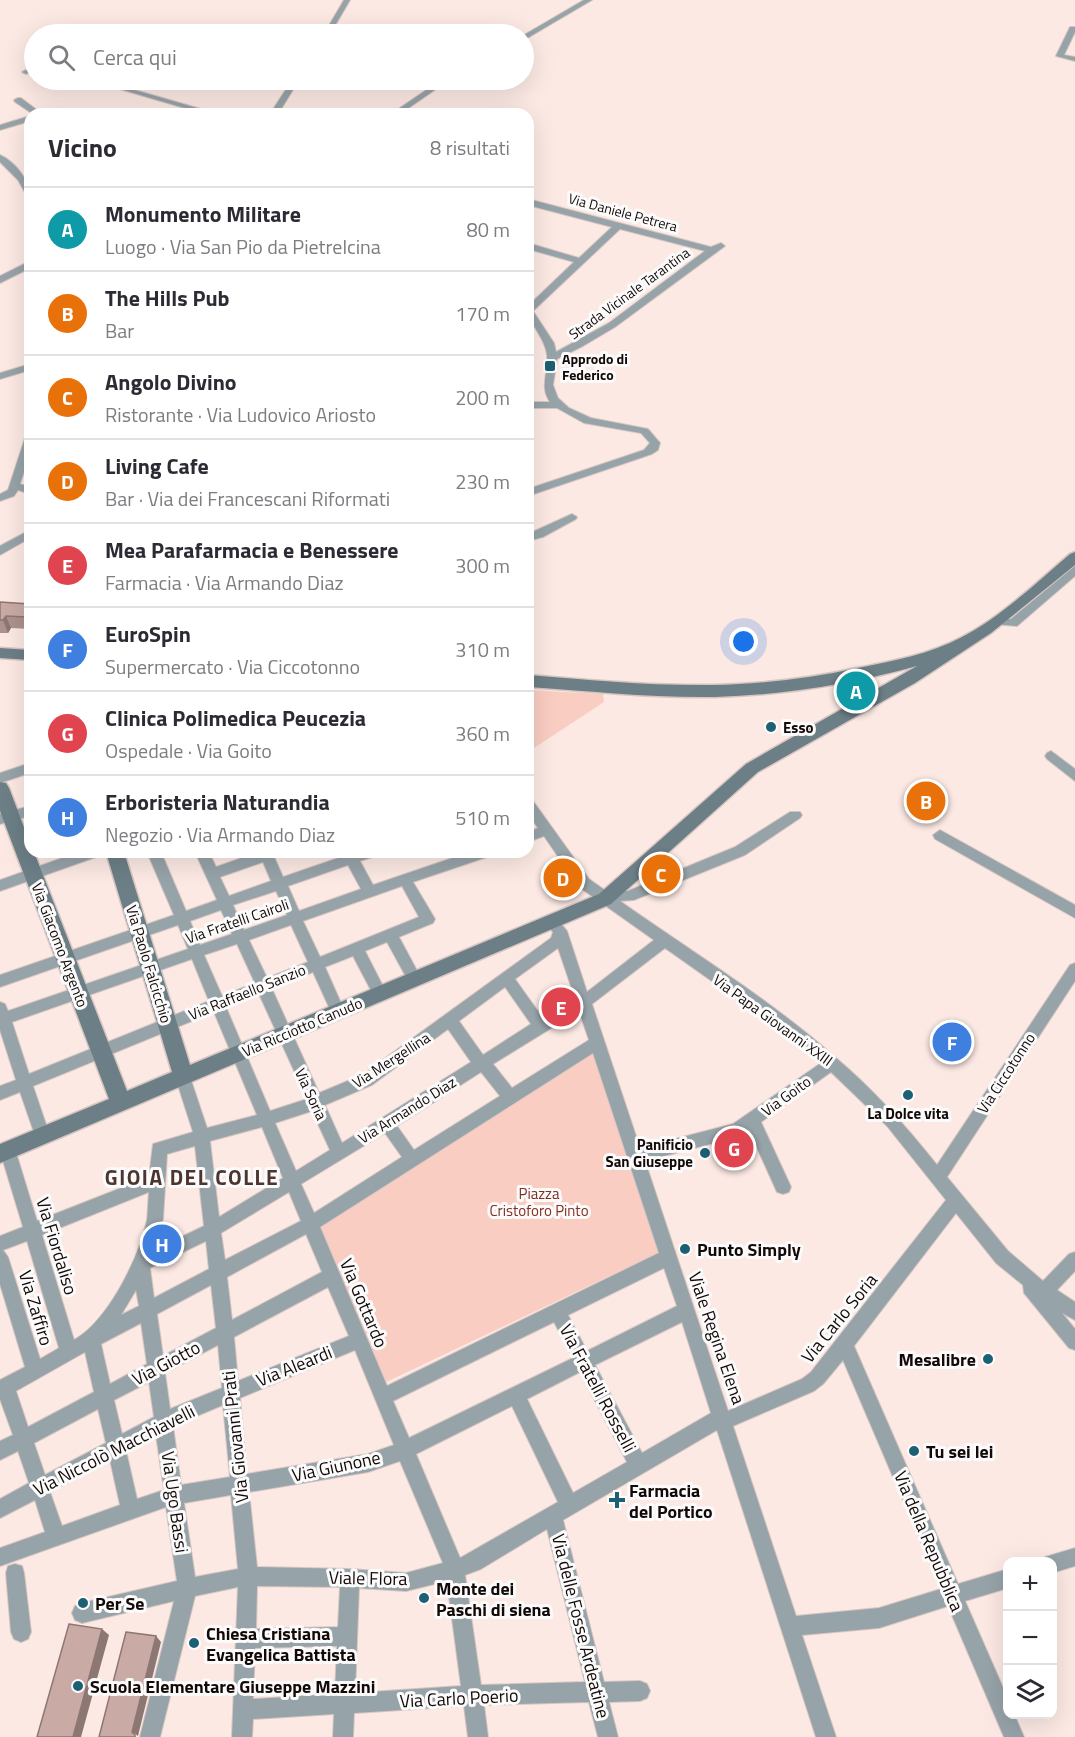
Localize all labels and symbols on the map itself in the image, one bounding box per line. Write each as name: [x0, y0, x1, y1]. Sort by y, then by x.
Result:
street label: Via Daniele Petrera: [566, 187, 680, 237]
street label: Strada Vicinale Tarantina: [564, 242, 694, 344]
place label: Approdo di Federico: [562, 348, 628, 385]
marker: Approdo di Federico: [543, 359, 557, 373]
your location: [729, 627, 758, 656]
pin: A: [836, 668, 876, 714]
place label: Esso: [783, 716, 813, 739]
marker: Esso: [764, 720, 778, 734]
pin: B: [906, 778, 946, 824]
pin: C: [642, 852, 680, 896]
pin: D: [544, 856, 582, 900]
street label: Via Giacomo Argento: [26, 879, 94, 1011]
street label: Via Fratelli Cairoli: [182, 893, 292, 949]
street label: Via Paolo Falcicchio: [120, 902, 178, 1026]
street label: Via Raffaello Sanzio: [185, 958, 309, 1026]
street label: Via Papa Giovanni XXIII: [708, 969, 838, 1071]
pin: E: [542, 984, 580, 1030]
street label: Via Ricciotto Canudo: [238, 991, 366, 1063]
pin: F: [932, 1020, 972, 1064]
street label: Via Mergellina: [347, 1026, 435, 1094]
street label: Via Ciccotonno: [971, 1028, 1041, 1118]
street label: Via Soria: [289, 1064, 333, 1124]
street label: Via Goito: [756, 1070, 816, 1122]
street label: Via Armando Diaz: [354, 1071, 461, 1149]
marker: La Dolce vita: [901, 1088, 915, 1102]
place label: La Dolce vita: [867, 1102, 949, 1125]
pin: G: [714, 1126, 754, 1170]
place label: Panificio San Giuseppe: [606, 1133, 693, 1173]
marker: Panificio San Giuseppe: [698, 1146, 712, 1160]
district label: GIOIA DEL COLLE: [105, 1161, 279, 1193]
park label: Piazza Cristoforo Pinto: [489, 1182, 589, 1222]
street label: Via Fiordaliso: [29, 1194, 85, 1298]
pin: H: [142, 1222, 182, 1266]
place label: Punto Simply: [697, 1236, 801, 1263]
marker: Punto Simply: [678, 1242, 692, 1256]
street label: Via Gottardo: [333, 1254, 395, 1352]
street label: Via Zaffiro: [12, 1267, 60, 1349]
street label: Via Carlo Soria: [794, 1267, 884, 1369]
street label: Viale Regina Elena: [682, 1268, 752, 1408]
street label: Via Fratelli Rosselli: [553, 1319, 643, 1457]
street label: Via Giotto: [127, 1334, 205, 1392]
street label: Via Aleardi: [252, 1339, 336, 1393]
place label: Mesalibre: [899, 1346, 976, 1373]
marker: Mesalibre: [981, 1352, 995, 1366]
street label: Via Giovanni Prati: [215, 1370, 255, 1504]
street label: Via Niccolò Macchiavelli: [28, 1398, 200, 1502]
place label: Tu sei lei: [926, 1438, 993, 1465]
street label: Via Giunone: [289, 1443, 383, 1489]
marker: Tu sei lei: [907, 1444, 921, 1458]
street label: Via Ugo Bassi: [155, 1449, 195, 1555]
street label: Via della Repubblica: [887, 1467, 971, 1615]
place label: Farmacia del Portico: [629, 1477, 712, 1525]
marker: Farmacia del Portico: [610, 1493, 624, 1507]
street label: Via delle Fosse Ardeatine: [545, 1531, 617, 1721]
street label: Viale Flora: [328, 1564, 408, 1592]
place label: Monte dei Paschi di siena: [436, 1575, 551, 1623]
place label: Per Se: [95, 1590, 144, 1617]
marker: Monte dei Paschi di siena: [417, 1591, 431, 1605]
marker: Per Se: [76, 1596, 90, 1610]
place label: Chiesa Cristiana Evangelica Battista: [206, 1620, 356, 1668]
marker: Chiesa Cristiana Evangelica Battista: [187, 1636, 201, 1650]
place label: Scuola Elementare Giuseppe Mazzini: [90, 1673, 375, 1700]
marker: Scuola Elementare Giuseppe Mazzini: [71, 1679, 85, 1693]
street label: Via Carlo Poerio: [399, 1681, 519, 1715]

